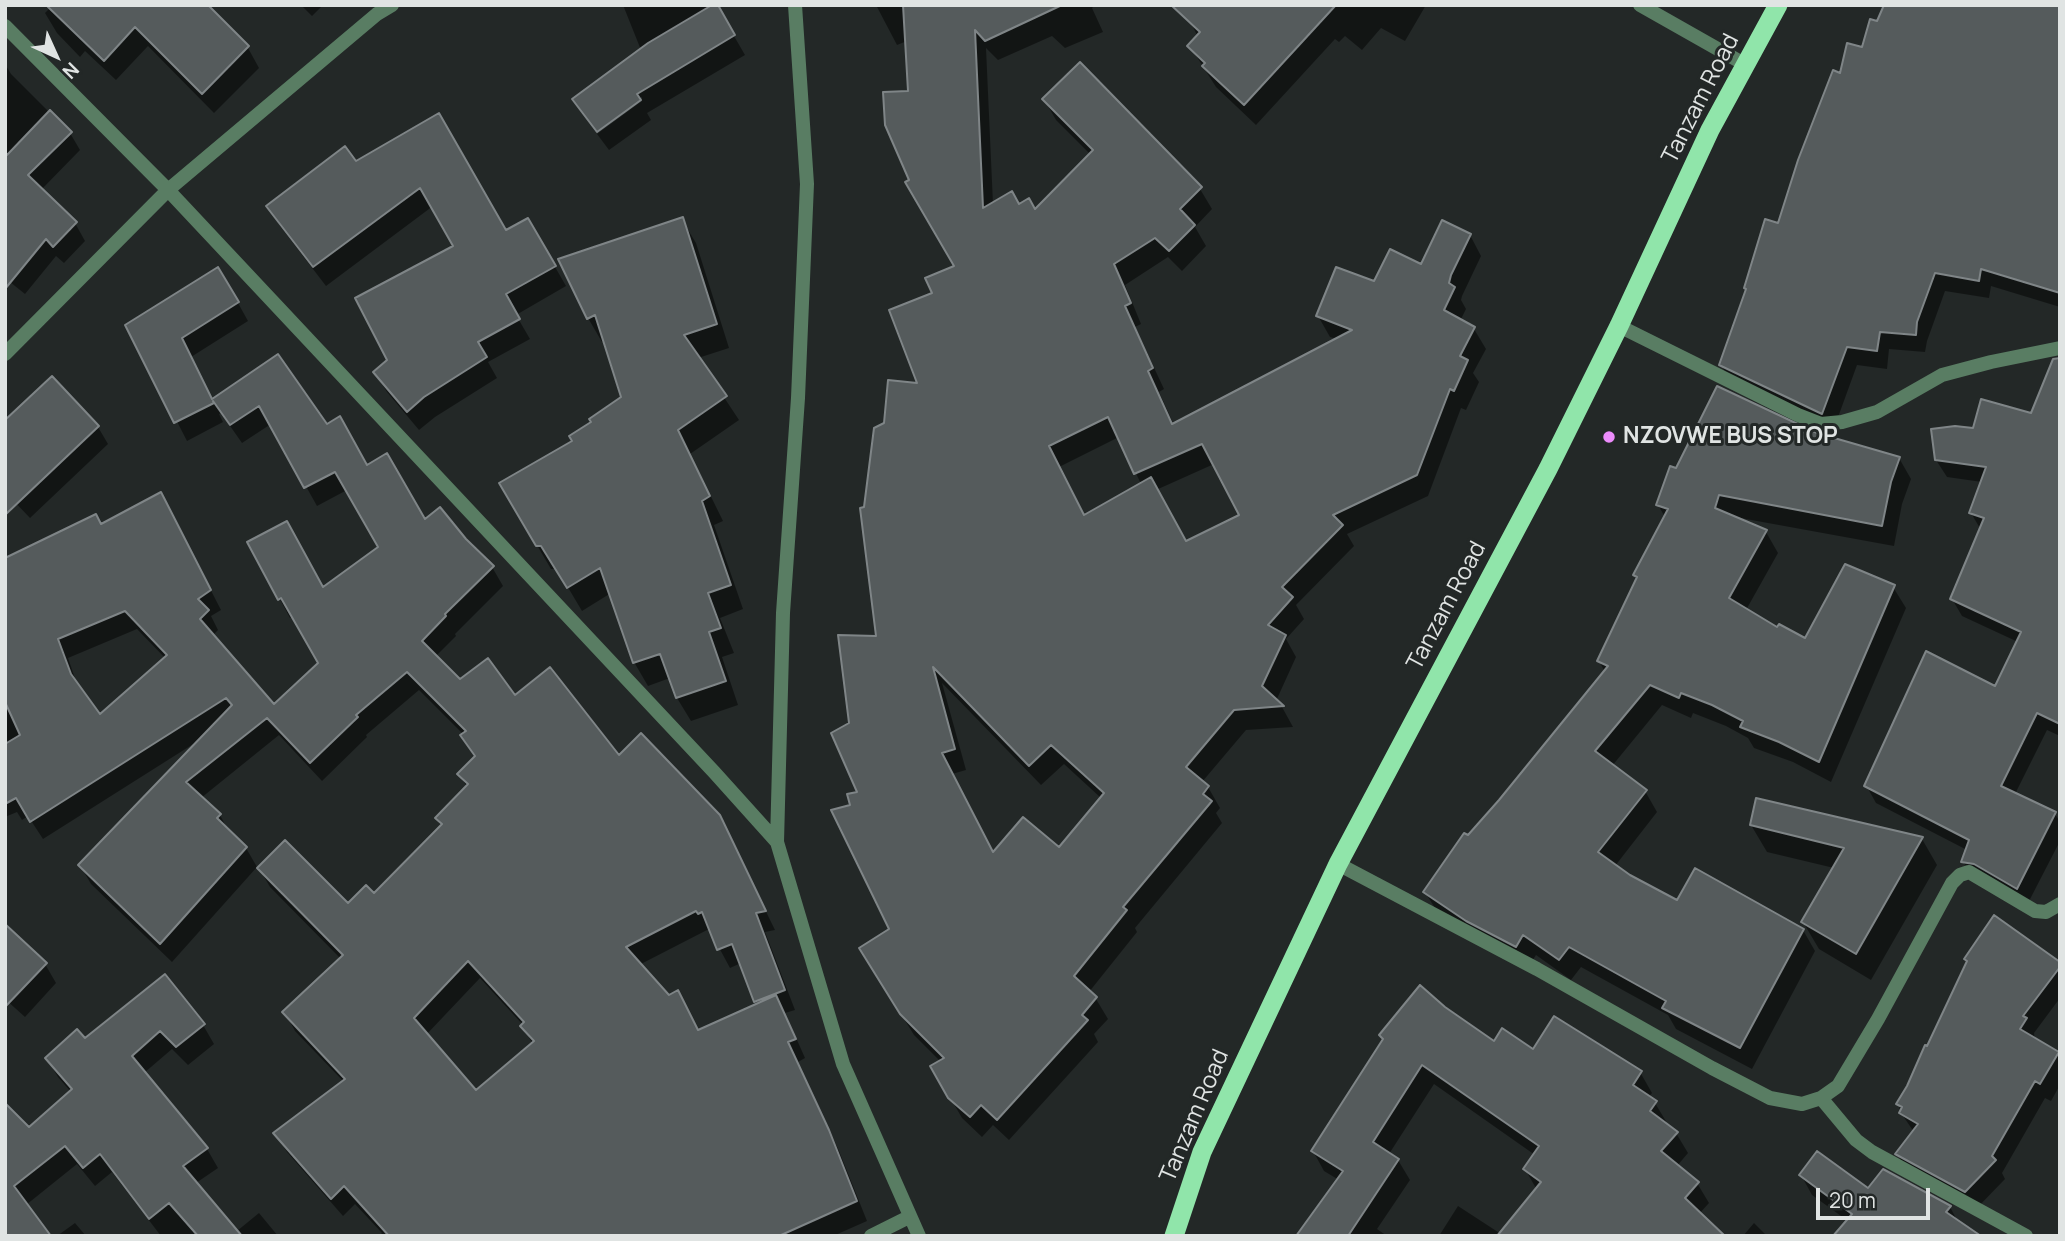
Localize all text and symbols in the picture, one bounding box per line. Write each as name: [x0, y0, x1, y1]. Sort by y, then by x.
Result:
north arrow: [21, 21, 91, 91]
street label: Tanzam Road: [1657, 30, 1745, 168]
text: N: [57, 57, 85, 85]
place label: NZOVWE BUS STOP: [1623, 423, 1838, 451]
marker: NZOVWE BUS STOP: [1601, 429, 1617, 445]
street label: Tanzam Road: [1402, 537, 1492, 675]
street label: Tanzam Road: [1155, 1046, 1235, 1186]
scale bar: [1820, 1174, 1934, 1218]
text: 20 m: [1829, 1186, 1876, 1214]

